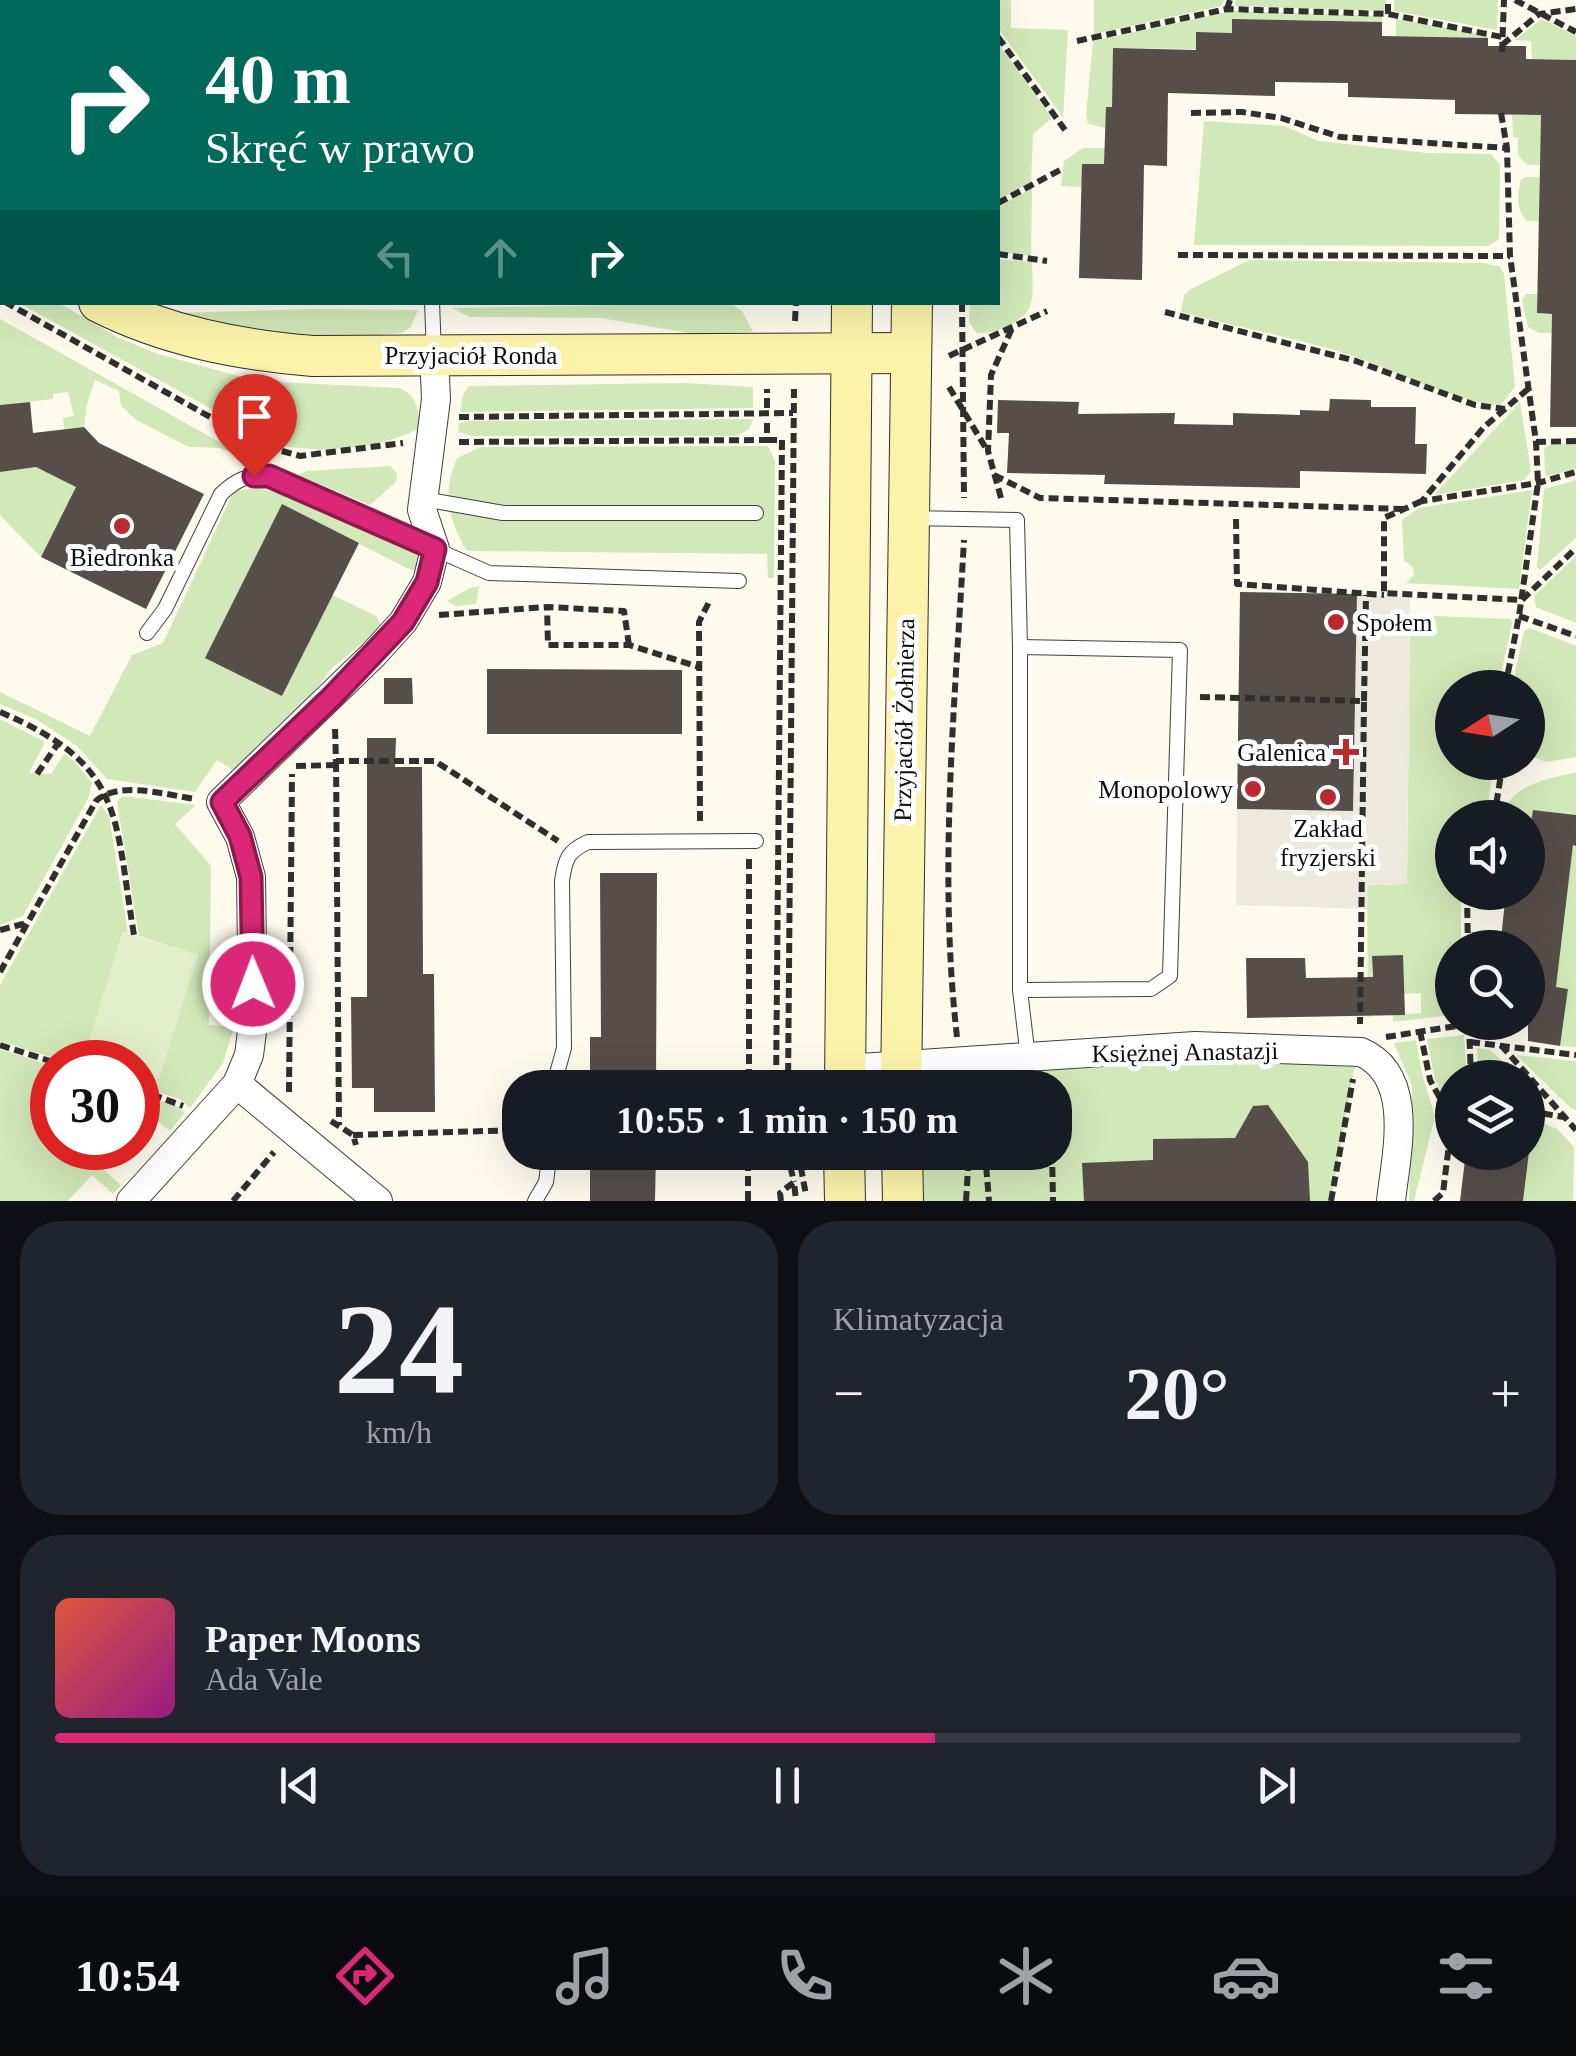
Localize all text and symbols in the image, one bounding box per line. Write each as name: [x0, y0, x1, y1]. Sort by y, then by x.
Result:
icon: right: [40, 40, 170, 170]
text: 40 m: [205, 41, 351, 118]
text: Skręć w prawo: [205, 123, 475, 173]
icon: left: [368, 230, 423, 285]
icon: ahead: [473, 230, 528, 285]
icon: right: [578, 230, 633, 285]
street label: Przyjaciół Ronda: [385, 342, 557, 369]
pin: [212, 374, 297, 477]
icon: arrive: [227, 389, 282, 444]
marker: Biedronka: [111, 515, 133, 537]
place label: Biedronka: [70, 544, 174, 571]
place label: Społem: [1356, 609, 1433, 636]
marker: Społem: [1325, 611, 1347, 633]
street label: Przyjaciół Żołnierza: [889, 618, 919, 822]
north arrow: [1435, 670, 1545, 780]
map controls: [1435, 670, 1545, 1170]
place label: Galenica: [1237, 739, 1326, 766]
marker: Galenica: [1335, 741, 1357, 763]
place label: Monopolowy: [1098, 776, 1233, 803]
marker: Monopolowy: [1242, 778, 1264, 800]
marker: Zakład fryzjerski: [1317, 786, 1339, 808]
button: sound: [1435, 800, 1545, 910]
place label: Zakład fryzjerski: [1280, 815, 1376, 871]
button: search: [1435, 930, 1545, 1040]
position arrow: [201, 932, 305, 1036]
street label: Księżnej Anastazji: [1091, 1037, 1279, 1067]
speed limit sign: 30: [30, 1040, 160, 1170]
button: layers: [1435, 1060, 1545, 1170]
text: 10:55 · 1 min · 150 m: [616, 1099, 958, 1141]
text: 24: [334, 1277, 464, 1421]
text: Klimatyzacja: [833, 1301, 1004, 1337]
text: 20°: [1125, 1352, 1230, 1435]
text: −: [833, 1363, 864, 1424]
text: +: [1490, 1363, 1521, 1424]
text: km/h: [366, 1414, 432, 1450]
text: Paper Moons: [205, 1618, 421, 1660]
text: Ada Vale: [205, 1661, 323, 1697]
icon: previous: [272, 1758, 327, 1813]
icon: pause: [760, 1758, 815, 1813]
icon: next: [1249, 1758, 1304, 1813]
icon: directions: [330, 1941, 400, 2011]
icon: music: [550, 1941, 620, 2011]
icon: phone: [770, 1941, 840, 2011]
icon: climate: [991, 1941, 1061, 2011]
icon: car: [1211, 1941, 1281, 2011]
icon: filters: [1431, 1941, 1501, 2011]
text: 10:54: [75, 1951, 180, 2001]

